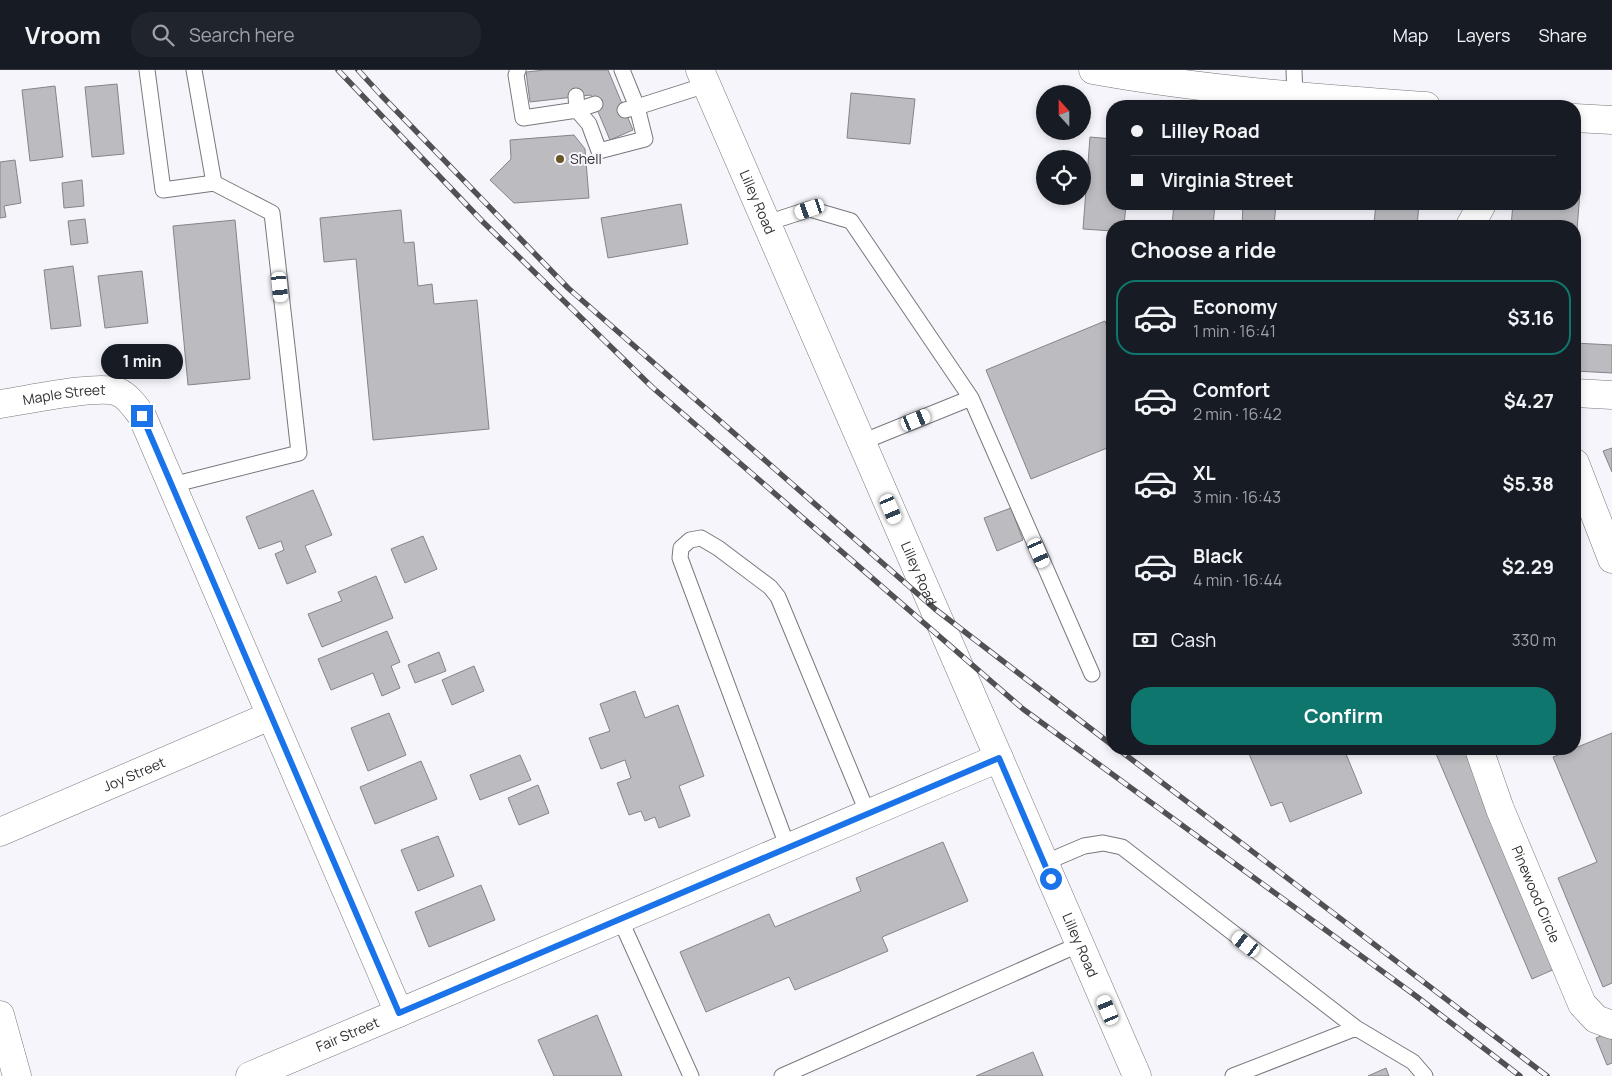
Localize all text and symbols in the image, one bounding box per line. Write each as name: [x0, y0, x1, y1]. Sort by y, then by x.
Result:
search box: [131, 12, 481, 57]
text: Vroom: [25, 18, 101, 51]
icon: search: [149, 21, 177, 49]
text: Search here: [189, 22, 295, 48]
text: Map: [1393, 23, 1428, 47]
text: Layers: [1456, 23, 1510, 47]
text: Share: [1538, 23, 1587, 47]
north arrow: [1036, 85, 1091, 140]
map controls: [1036, 85, 1091, 205]
text: Lilley Road: [1161, 118, 1260, 144]
place label: Shell: [570, 149, 602, 168]
button: locate: [1036, 150, 1091, 205]
marker: Shell: [554, 153, 566, 165]
street label: Lilley Road: [735, 167, 780, 237]
text: Virginia Street: [1161, 167, 1294, 193]
car: [793, 197, 826, 221]
text: Choose a ride: [1131, 235, 1276, 265]
car: [270, 271, 289, 303]
text: Economy: [1193, 294, 1277, 320]
icon: car: [1133, 295, 1178, 340]
text: $3.16: [1507, 305, 1554, 331]
text: 1 min · 16:41: [1193, 320, 1276, 342]
callout: 1 min: [101, 344, 183, 378]
text: 1 min: [122, 350, 162, 372]
text: Comfort: [1193, 377, 1270, 403]
icon: car: [1133, 378, 1178, 423]
street label: Maple Street: [21, 380, 106, 409]
text: $4.27: [1504, 388, 1554, 414]
text: 2 min · 16:42: [1193, 403, 1282, 425]
route end: [131, 405, 153, 427]
car: [899, 407, 932, 433]
text: XL: [1193, 460, 1216, 486]
icon: car: [1133, 461, 1178, 506]
text: $5.38: [1502, 471, 1554, 497]
text: 3 min · 16:43: [1193, 486, 1281, 508]
car: [878, 492, 903, 526]
car: [1026, 536, 1051, 570]
street label: Lilley Road: [897, 538, 942, 609]
text: Black: [1193, 543, 1242, 569]
icon: car: [1133, 544, 1178, 589]
text: $2.29: [1502, 554, 1554, 580]
text: 4 min · 16:44: [1193, 569, 1282, 591]
icon: cash: [1131, 626, 1159, 654]
text: Cash: [1171, 627, 1216, 653]
text: 330 m: [1512, 629, 1556, 651]
button: Confirm: [1131, 687, 1556, 745]
street label: Joy Street: [100, 752, 168, 796]
street label: Pinewood Circle: [1508, 843, 1565, 945]
route start: [1040, 868, 1062, 890]
street label: Lilley Road: [1058, 910, 1103, 980]
car: [1229, 929, 1262, 959]
car: [1095, 993, 1120, 1027]
street label: Fair Street: [313, 1012, 382, 1056]

